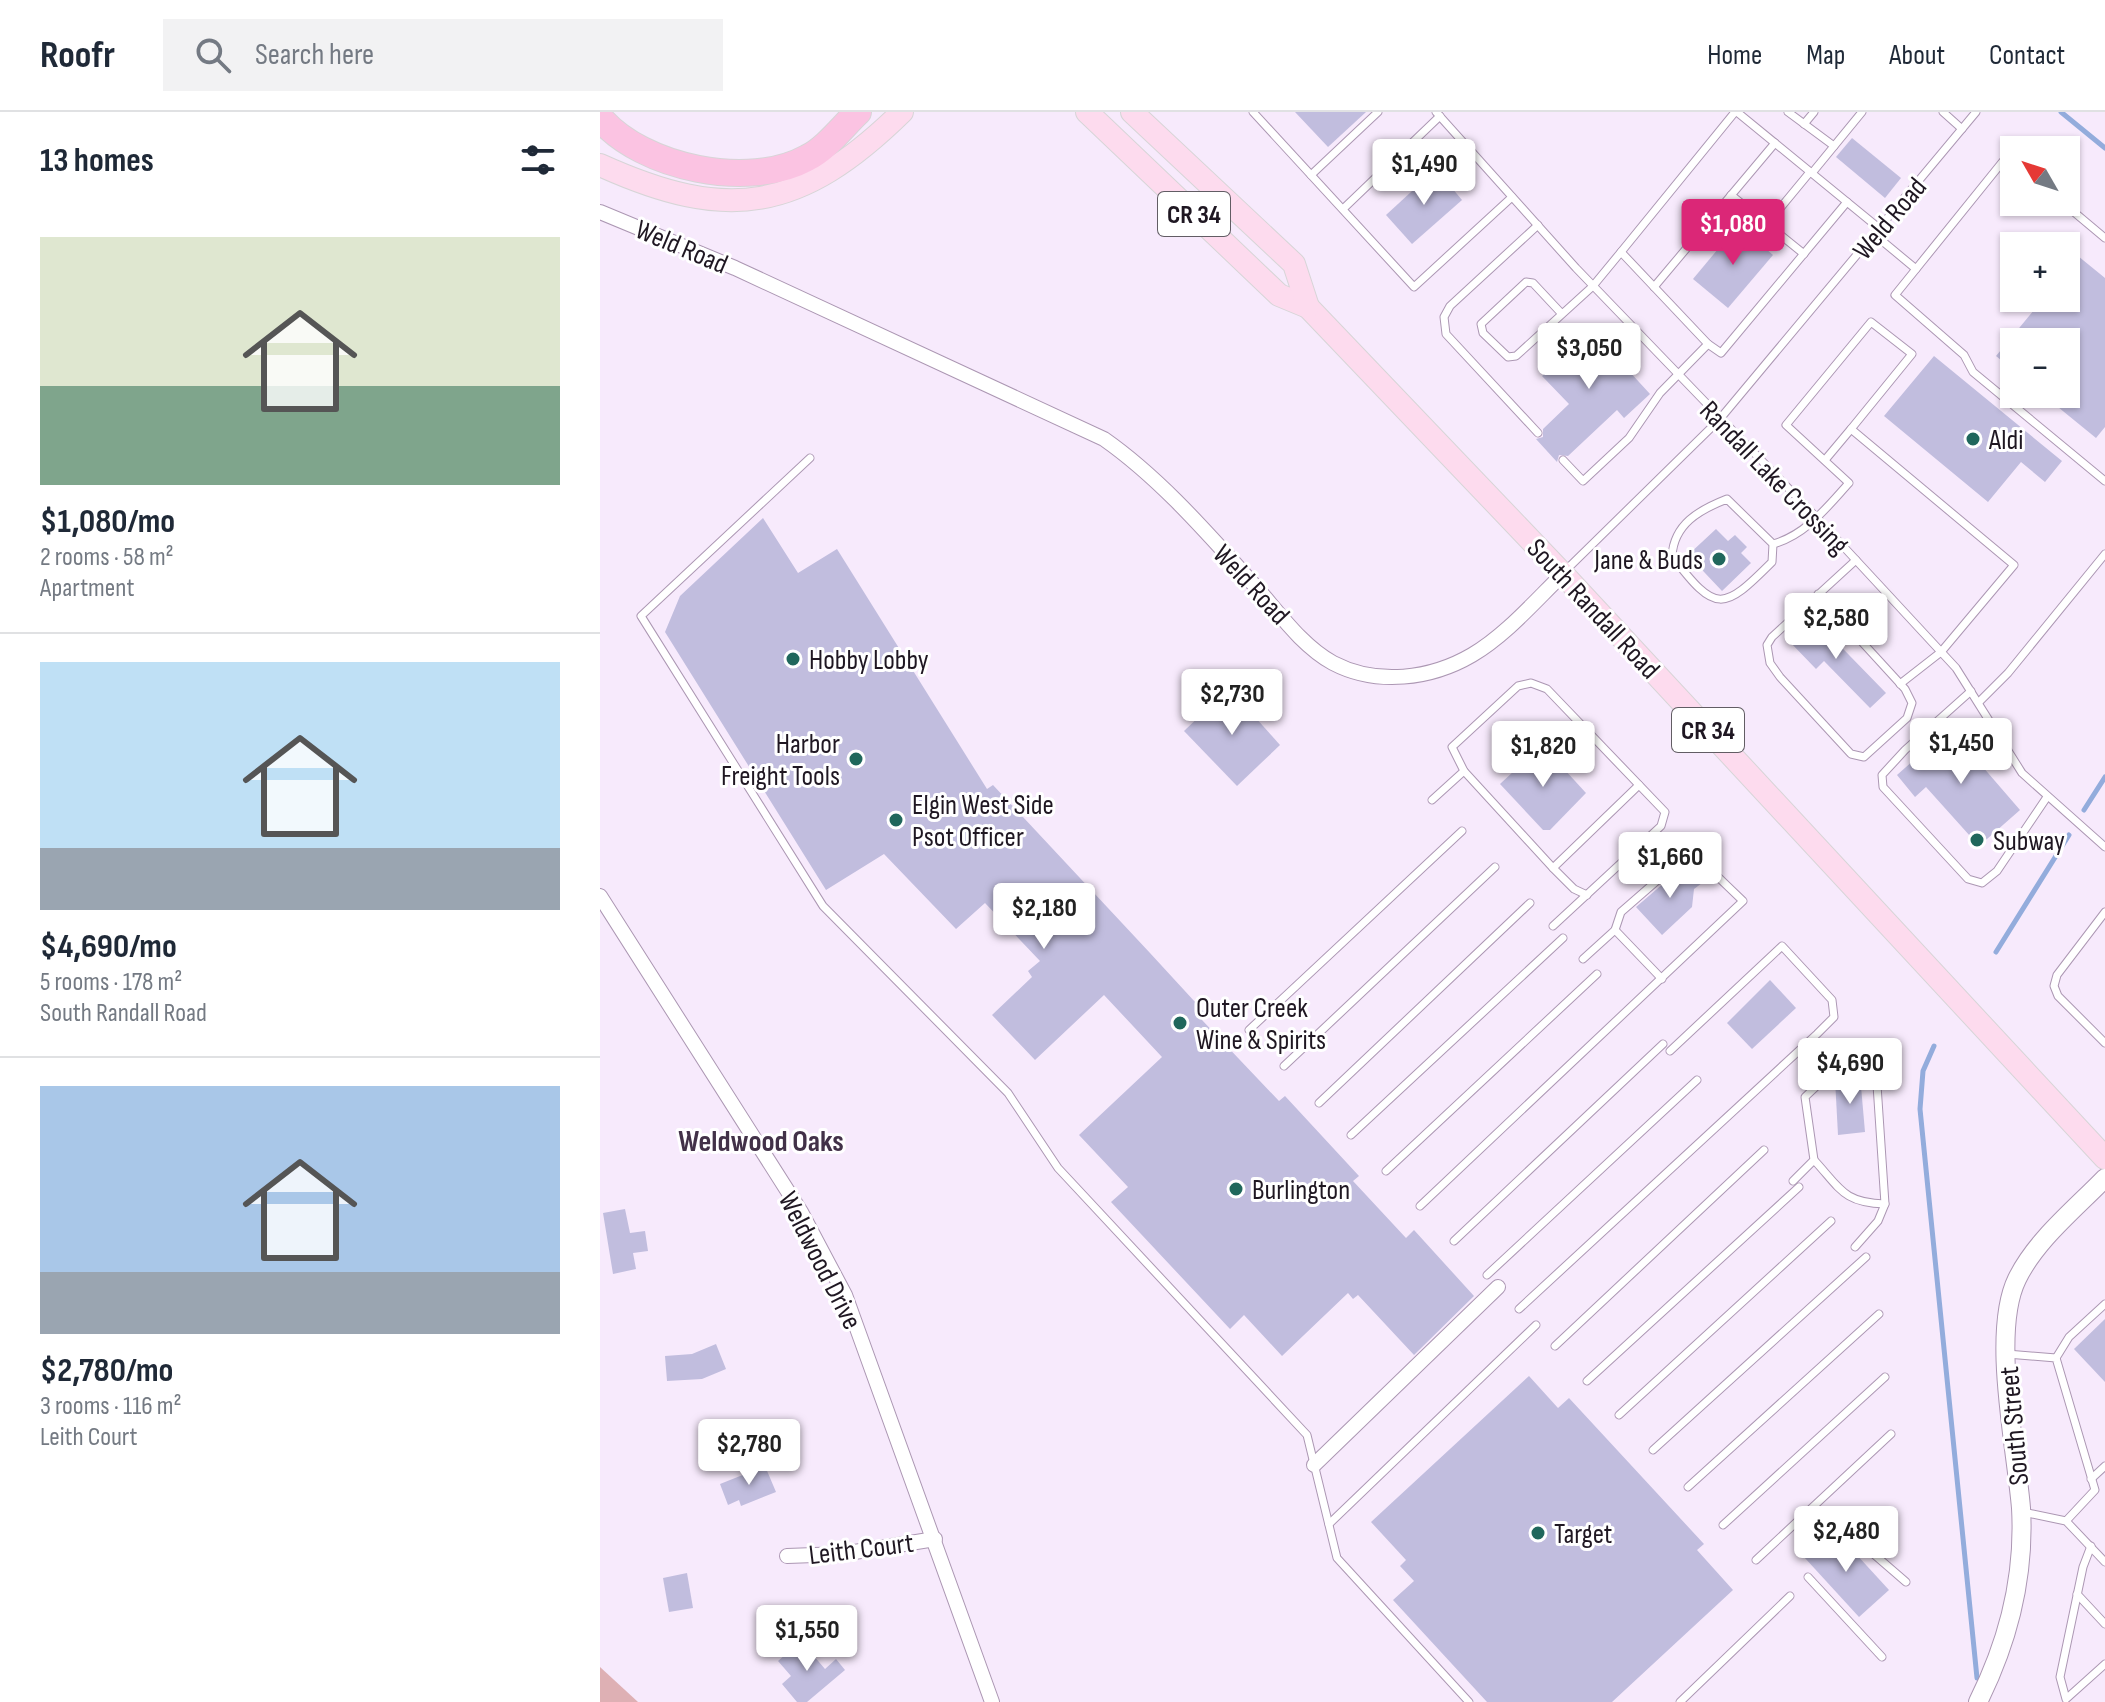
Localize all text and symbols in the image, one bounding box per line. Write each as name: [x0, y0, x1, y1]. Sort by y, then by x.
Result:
search box: [163, 19, 723, 91]
text: Roofr: [40, 33, 115, 78]
icon: search: [191, 33, 235, 77]
text: Search here: [255, 37, 374, 73]
text: Home: [1707, 39, 1762, 72]
text: Map: [1806, 39, 1845, 72]
text: About: [1889, 39, 1945, 72]
text: Contact: [1989, 39, 2065, 72]
north arrow: [2000, 136, 2080, 216]
map controls: [2000, 136, 2080, 408]
icon: filters: [516, 138, 560, 182]
pin: $1,490: [1359, 139, 1489, 207]
text: 13 homes: [40, 140, 154, 181]
text: $1,490: [1390, 149, 1458, 180]
street label: Weld Road: [1846, 171, 1934, 267]
road number: CR 34: [1158, 192, 1230, 236]
pin: $1,080: [1668, 199, 1798, 267]
text: $1,080: [1700, 209, 1766, 240]
street label: Weld Road: [630, 213, 733, 282]
button: +: [2000, 232, 2080, 312]
icon: home: [228, 289, 372, 433]
pin: $3,050: [1524, 323, 1654, 391]
button: −: [2000, 328, 2080, 408]
text: $3,050: [1556, 333, 1622, 364]
street label: Randall Lake Crossing: [1692, 394, 1855, 562]
place label: Aldi: [1988, 424, 2023, 457]
marker: Aldi: [1964, 430, 1982, 448]
text: $1,080/mo: [40, 501, 175, 542]
street label: South Randall Road: [1520, 532, 1666, 686]
street label: Weld Road: [1206, 538, 1296, 632]
text: 2 rooms · 58 m²: [40, 542, 174, 573]
place label: Jane & Buds: [1593, 544, 1703, 577]
marker: Jane & Buds: [1710, 550, 1728, 568]
text: Apartment: [40, 573, 134, 604]
pin: $2,580: [1771, 593, 1901, 661]
text: $2,580: [1803, 603, 1869, 634]
place label: Hobby Lobby: [809, 644, 929, 677]
marker: Hobby Lobby: [784, 650, 802, 668]
pin: $2,730: [1167, 669, 1297, 737]
text: $2,730: [1199, 679, 1265, 710]
road number: CR 34: [1672, 708, 1744, 752]
icon: home: [228, 714, 372, 858]
pin: $1,450: [1896, 718, 2026, 786]
pin: $1,820: [1478, 721, 1608, 789]
place label: Harbor Freight Tools: [721, 728, 840, 793]
text: $1,450: [1928, 728, 1994, 759]
text: $1,820: [1510, 731, 1576, 762]
marker: Harbor Freight Tools: [847, 750, 865, 768]
place label: Elgin West Side Psot Officer: [912, 789, 1054, 854]
marker: Elgin West Side Psot Officer: [887, 811, 905, 829]
place label: Subway: [1993, 825, 2065, 858]
marker: Subway: [1968, 831, 1986, 849]
pin: $1,660: [1605, 832, 1735, 900]
text: $1,660: [1637, 842, 1703, 873]
pin: $2,180: [979, 883, 1109, 951]
text: $2,180: [1011, 893, 1077, 924]
text: $4,690/mo: [40, 926, 177, 967]
text: 5 rooms · 178 m²: [40, 967, 182, 998]
place label: Outer Creek Wine & Spirits: [1196, 992, 1326, 1057]
text: South Randall Road: [40, 998, 207, 1029]
marker: Outer Creek Wine & Spirits: [1171, 1014, 1189, 1032]
pin: $4,690: [1785, 1038, 1915, 1106]
text: $4,690: [1816, 1048, 1884, 1079]
district label: Weldwood Oaks: [678, 1124, 844, 1160]
icon: home: [228, 1138, 372, 1282]
place label: Burlington: [1252, 1174, 1350, 1207]
marker: Burlington: [1227, 1180, 1245, 1198]
street label: Weldwood Drive: [771, 1186, 868, 1335]
text: $2,780/mo: [40, 1350, 173, 1391]
street label: South Street: [1993, 1365, 2036, 1487]
text: 3 rooms · 116 m²: [40, 1391, 182, 1422]
pin: $2,780: [684, 1419, 814, 1487]
text: Leith Court: [40, 1422, 138, 1453]
text: $2,780: [716, 1429, 782, 1460]
pin: $2,480: [1781, 1506, 1911, 1574]
text: $2,480: [1812, 1516, 1880, 1547]
place label: Target: [1554, 1518, 1612, 1551]
marker: Target: [1529, 1524, 1547, 1542]
street label: Leith Court: [807, 1527, 915, 1572]
pin: $1,550: [742, 1605, 872, 1673]
text: $1,550: [774, 1615, 840, 1646]

